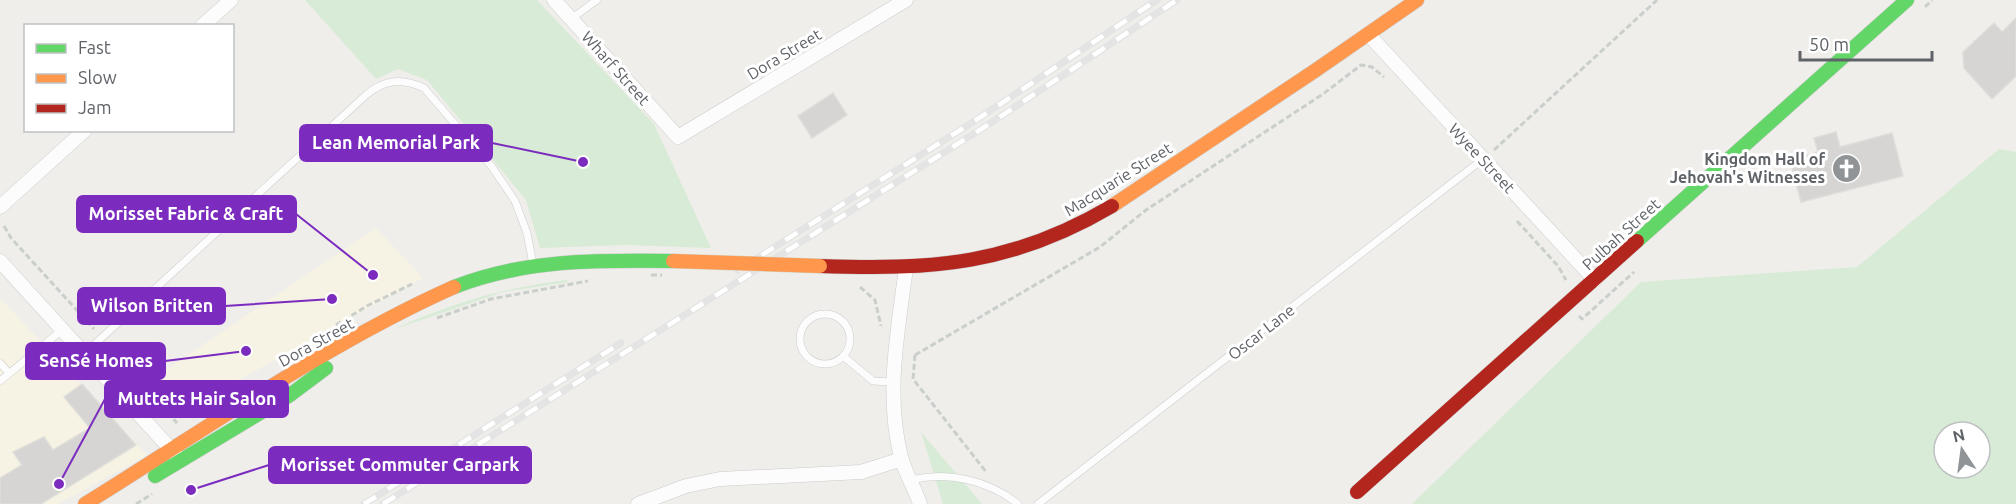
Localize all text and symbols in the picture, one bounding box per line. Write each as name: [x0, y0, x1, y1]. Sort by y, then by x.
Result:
legend: [24, 24, 234, 132]
street label: Dora Street: [744, 24, 825, 83]
scale bar: [1800, 24, 1932, 62]
street label: Wharf Street: [578, 28, 654, 109]
text: 50 m: [1809, 34, 1849, 54]
text: Fast: [78, 37, 111, 57]
text: Slow: [78, 67, 117, 87]
text: Jam: [78, 97, 112, 117]
street label: Wyee Street: [1445, 120, 1519, 197]
callout: Lean Memorial Park: [300, 125, 492, 161]
text: Lean Memorial Park: [312, 132, 480, 152]
street label: Macquarie Street: [1061, 138, 1176, 219]
place label: Kingdom Hall of Jehovah's Witnesses: [1670, 150, 1825, 186]
church icon: Kingdom Hall of Jehovah's Witnesses: [1830, 152, 1862, 184]
street label: Pulbah Street: [1579, 194, 1664, 273]
callout: Morisset Fabric & Craft: [77, 196, 296, 232]
text: Morisset Fabric & Craft: [89, 203, 284, 223]
callout: Wilson Britten: [78, 288, 225, 324]
text: Wilson Britten: [91, 295, 213, 315]
street label: Oscar Lane: [1224, 301, 1298, 363]
street label: Dora Street: [275, 314, 357, 370]
callout: SenSé Homes: [26, 343, 165, 379]
text: SenSé Homes: [39, 350, 153, 370]
callout: Muttets Hair Salon: [105, 381, 288, 417]
text: Muttets Hair Salon: [117, 388, 277, 408]
north arrow: [1932, 420, 1992, 480]
text: N: [1951, 425, 1966, 445]
callout: Morisset Commuter Carpark: [269, 447, 531, 483]
text: Morisset Commuter Carpark: [281, 454, 519, 474]

